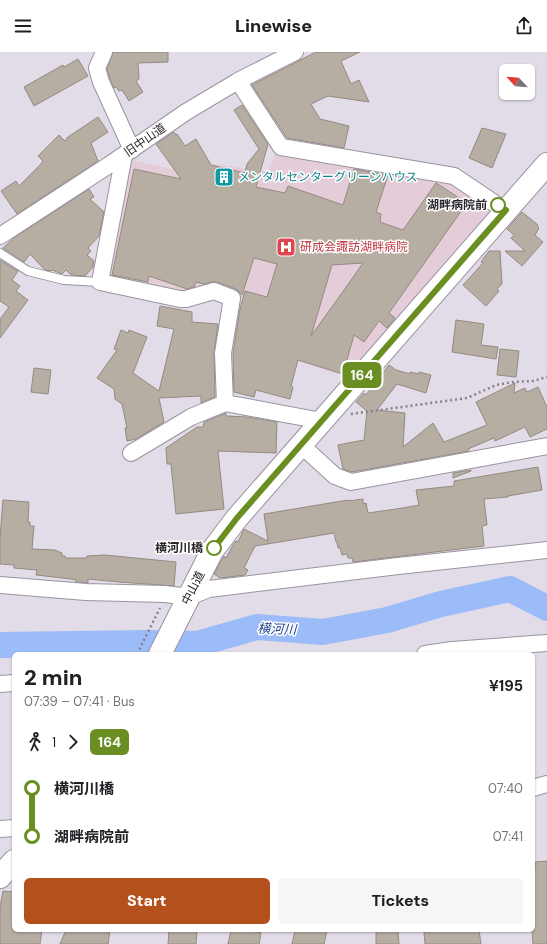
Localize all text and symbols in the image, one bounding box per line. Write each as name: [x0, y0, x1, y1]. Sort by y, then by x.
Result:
text: Linewise: [235, 14, 312, 38]
icon: menu: [12, 15, 34, 37]
icon: share: [513, 15, 535, 37]
north arrow: [499, 64, 535, 100]
map controls: [499, 64, 535, 100]
street label: 旧中山道: [121, 120, 169, 160]
building icon: メンタルセンターグリーンハウス: [213, 166, 235, 188]
place label: メンタルセンターグリーンハウス: [238, 169, 417, 185]
place label: 湖畔病院前: [427, 197, 487, 213]
marker: 湖畔病院前: [490, 197, 506, 213]
hospital icon: 研成会諏訪湖畔病院: [275, 236, 297, 258]
place label: 研成会諏訪湖畔病院: [300, 239, 408, 255]
line badge: 164: [339, 362, 385, 388]
text: 164: [350, 366, 374, 384]
place label: 横河川橋: [155, 540, 204, 556]
marker: 横河川橋: [206, 540, 222, 556]
street label: 中山道: [178, 568, 208, 608]
water label: 横河川: [257, 620, 299, 638]
text: 2 min: [24, 663, 82, 692]
text: ¥195: [489, 676, 523, 696]
text: 07:39 – 07:41 · Bus: [24, 693, 135, 710]
icon: walk: [24, 731, 46, 753]
icon: forward: [62, 731, 84, 753]
text: 164: [98, 733, 121, 751]
text: 1: [52, 734, 56, 751]
text: 横河川橋: [54, 779, 114, 799]
text: 07:40: [488, 780, 523, 797]
text: 湖畔病院前: [54, 827, 129, 847]
text: 07:41: [493, 828, 523, 845]
button: Start: [24, 878, 270, 924]
button: Tickets: [278, 878, 523, 924]

